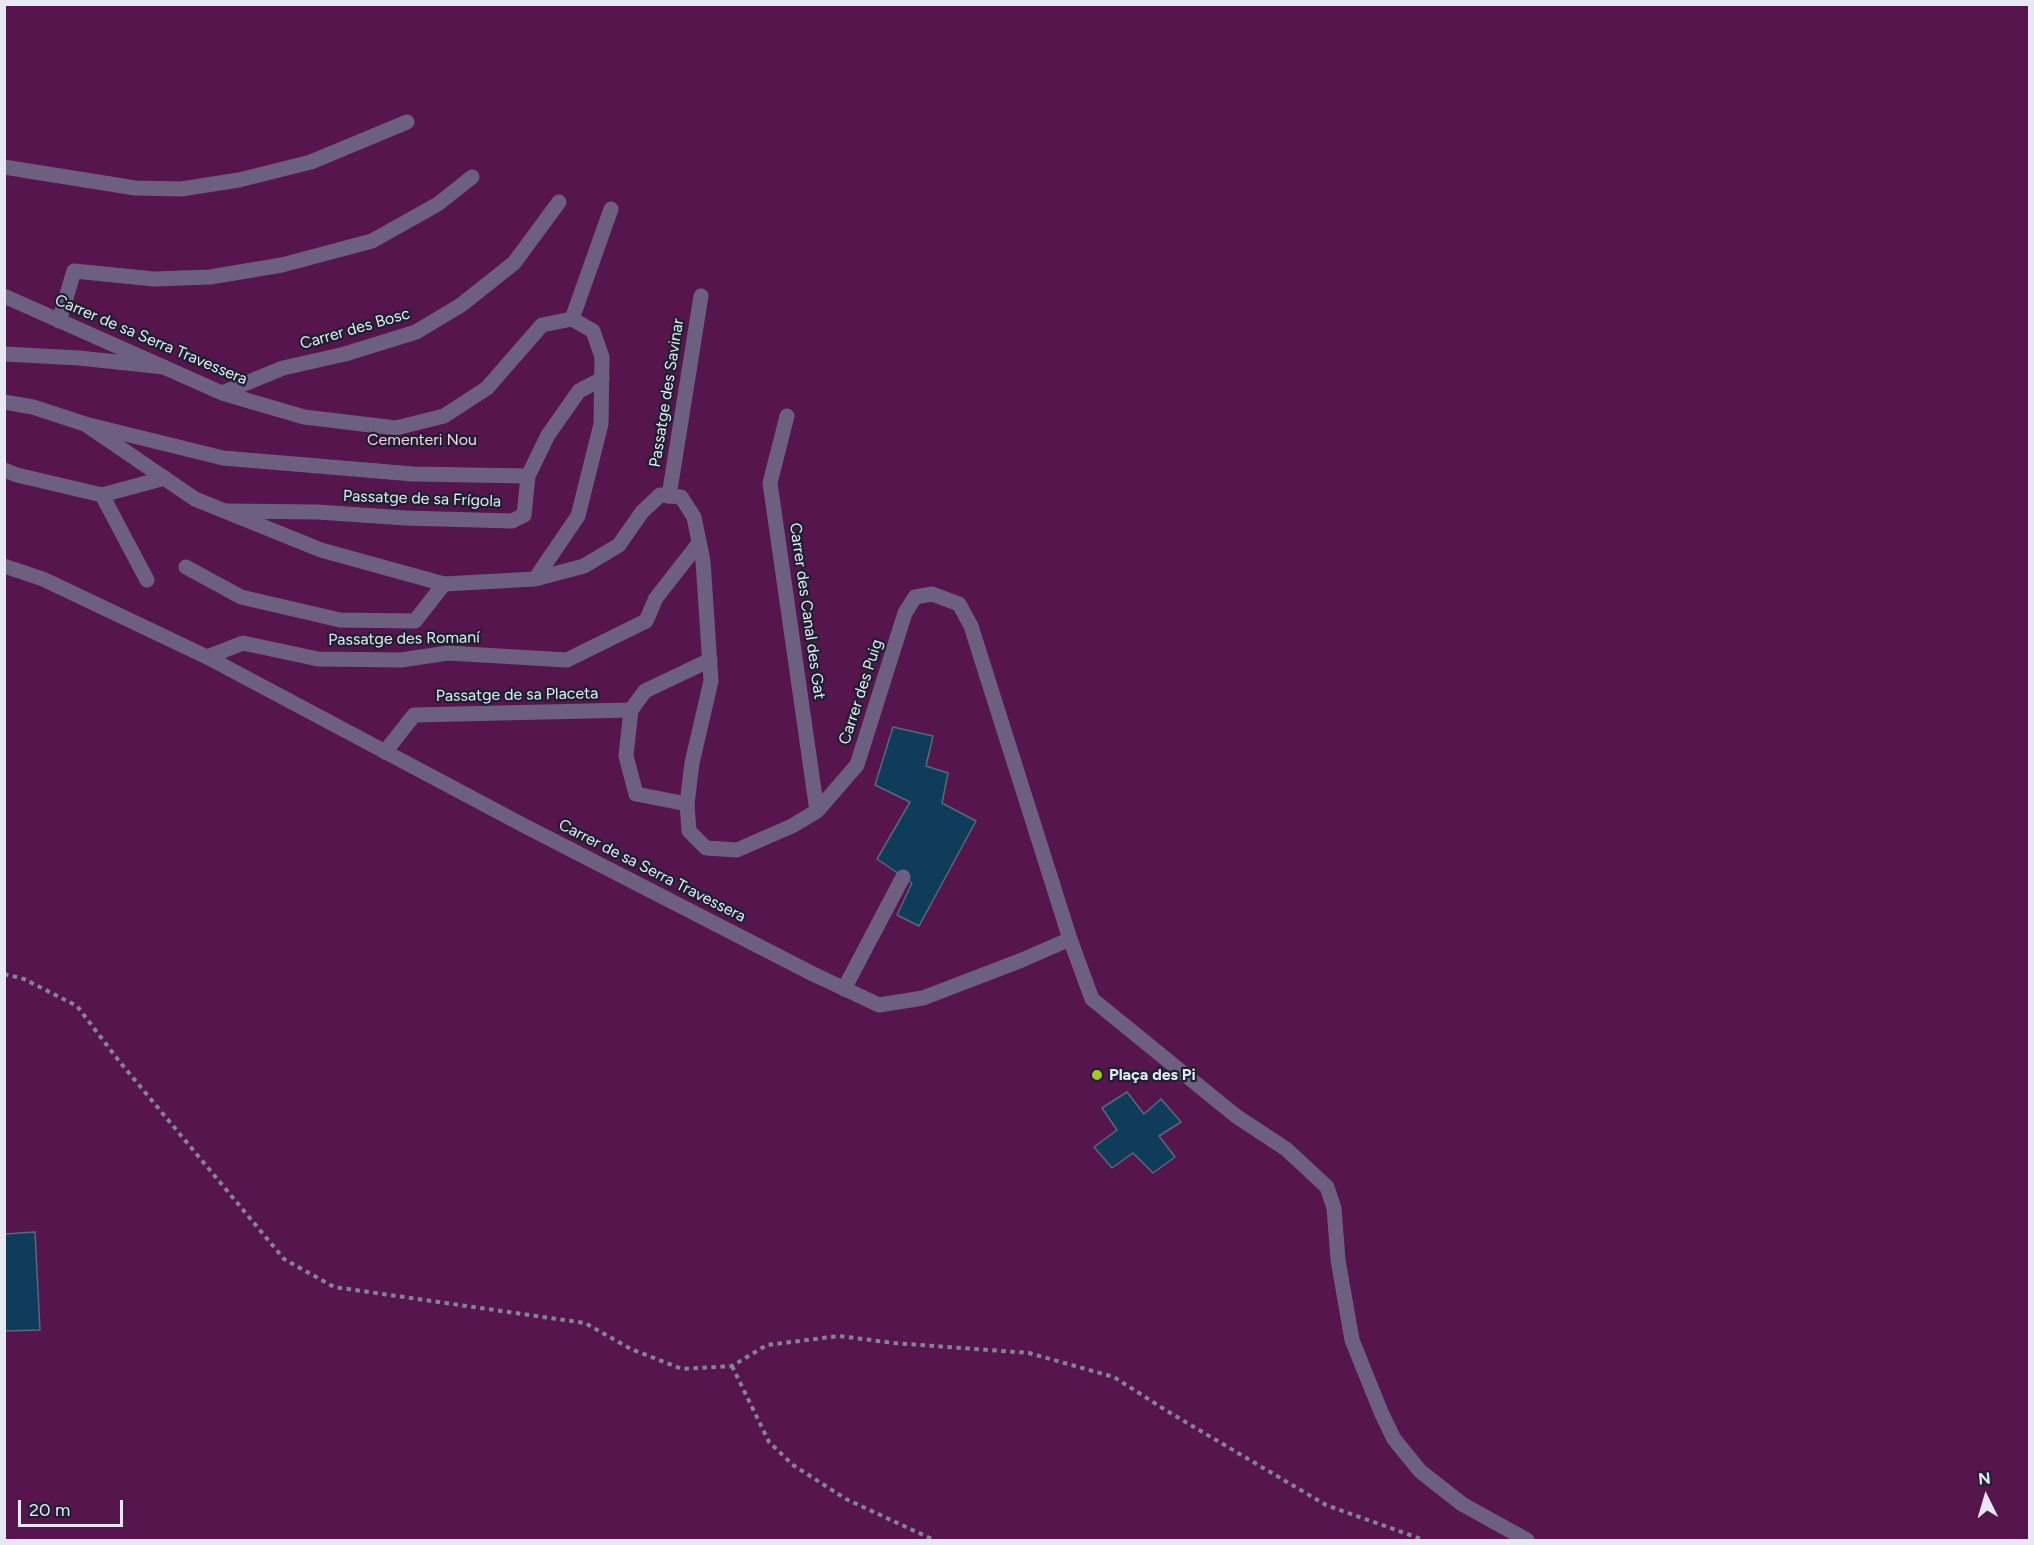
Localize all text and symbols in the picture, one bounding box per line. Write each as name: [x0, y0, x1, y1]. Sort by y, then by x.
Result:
street label: Carrer de sa Serra Travessera: [52, 291, 250, 389]
street label: Carrer des Bosc: [298, 304, 412, 354]
street label: Passatge des Savinar: [646, 317, 688, 469]
park label: Cementeri Nou: [367, 430, 477, 450]
street label: Passatge de sa Frígola: [343, 487, 501, 511]
street label: Carrer des Canal des Gat: [785, 521, 829, 701]
street label: Passatge des Romaní: [328, 628, 480, 650]
street label: Carrer des Puig: [835, 637, 887, 747]
street label: Passatge de sa Placeta: [436, 684, 598, 706]
street label: Carrer de sa Serra Travessera: [555, 815, 749, 927]
place label: Plaça des Pi: [1109, 1065, 1196, 1085]
marker: Plaça des Pi: [1090, 1068, 1104, 1082]
north arrow: [1956, 1467, 2016, 1527]
text: N: [1977, 1469, 1991, 1489]
scale bar: [21, 1488, 126, 1526]
text: 20 m: [29, 1499, 70, 1521]

